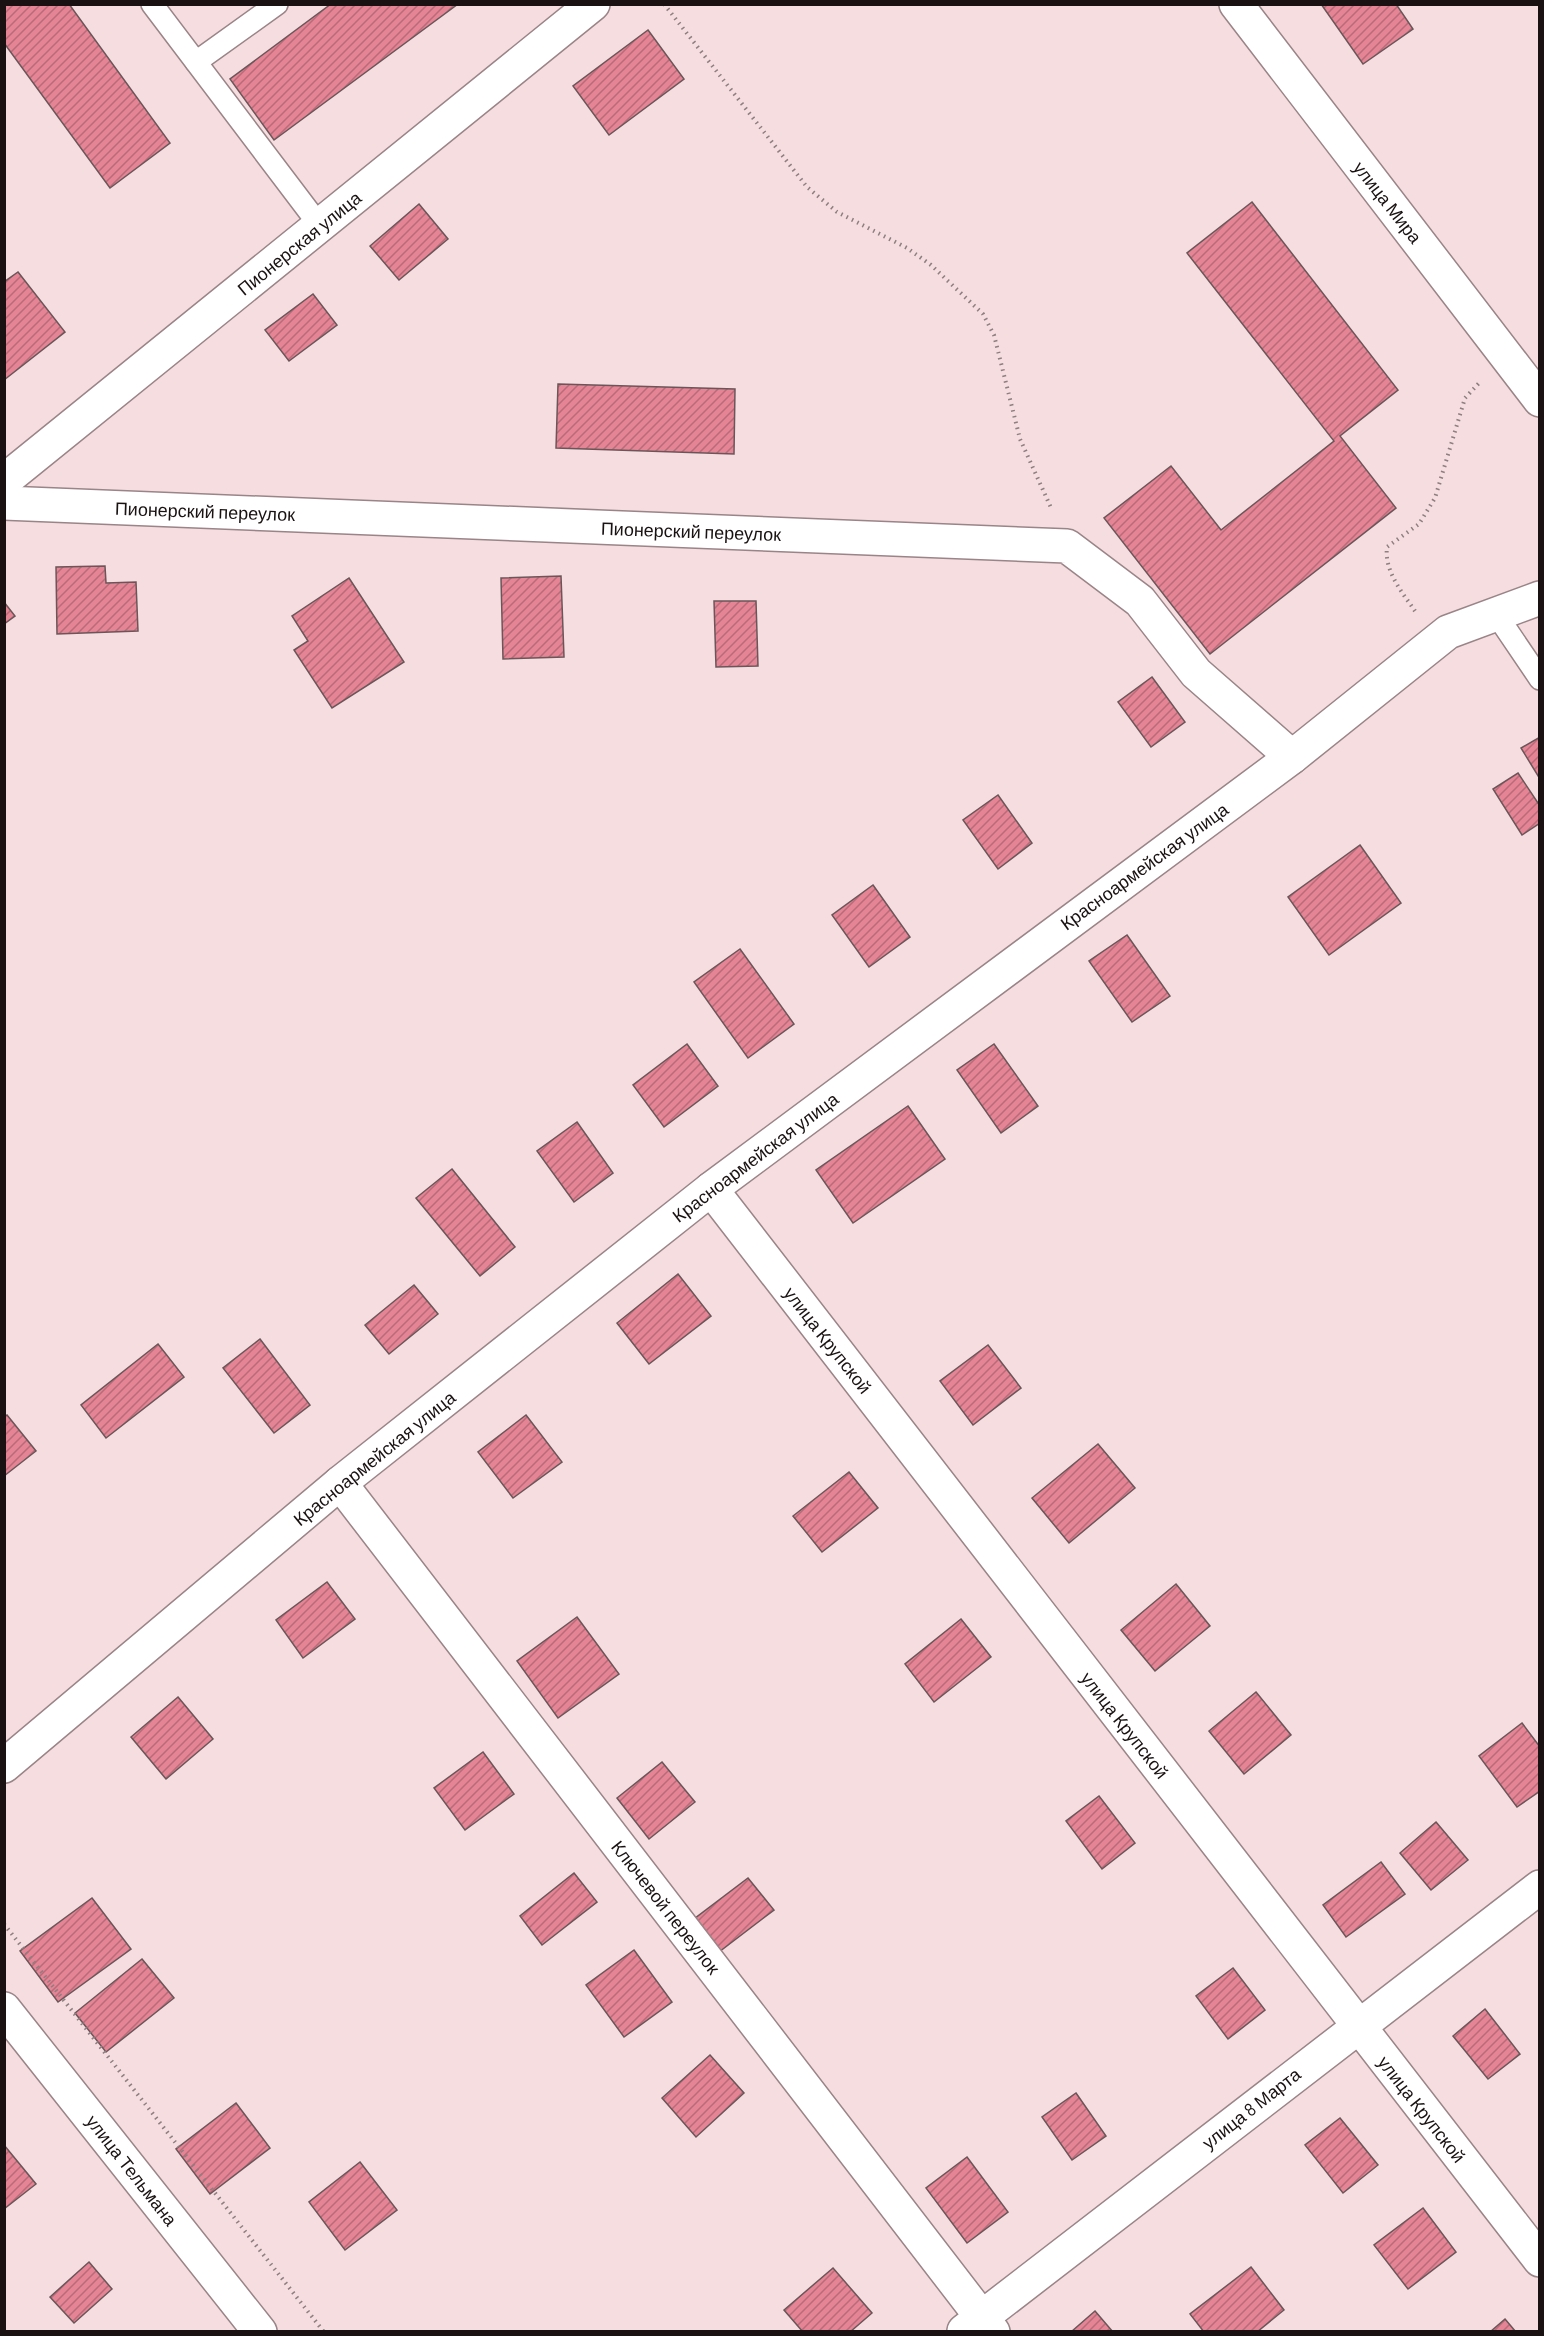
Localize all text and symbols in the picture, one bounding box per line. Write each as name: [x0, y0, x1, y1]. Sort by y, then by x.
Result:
street label: улица Мира: [1349, 157, 1427, 248]
street label: Пионерская улица: [233, 186, 366, 300]
street label: Пионерский переулок: [115, 497, 296, 525]
street label: Пионерский переулок: [601, 517, 782, 545]
street label: Красноармейская улица: [1056, 797, 1233, 934]
street label: Красноармейская улица: [668, 1087, 843, 1227]
street label: улица Крупской: [780, 1282, 876, 1398]
street label: Красноармейская улица: [289, 1385, 460, 1530]
street label: улица Крупской: [1077, 1667, 1173, 1783]
street label: Ключевой переулок: [607, 1836, 725, 1978]
street label: улица Крупской: [1374, 2051, 1470, 2167]
street label: улица 8 Марта: [1197, 2062, 1305, 2153]
street label: улица Тельмана: [82, 2110, 183, 2231]

